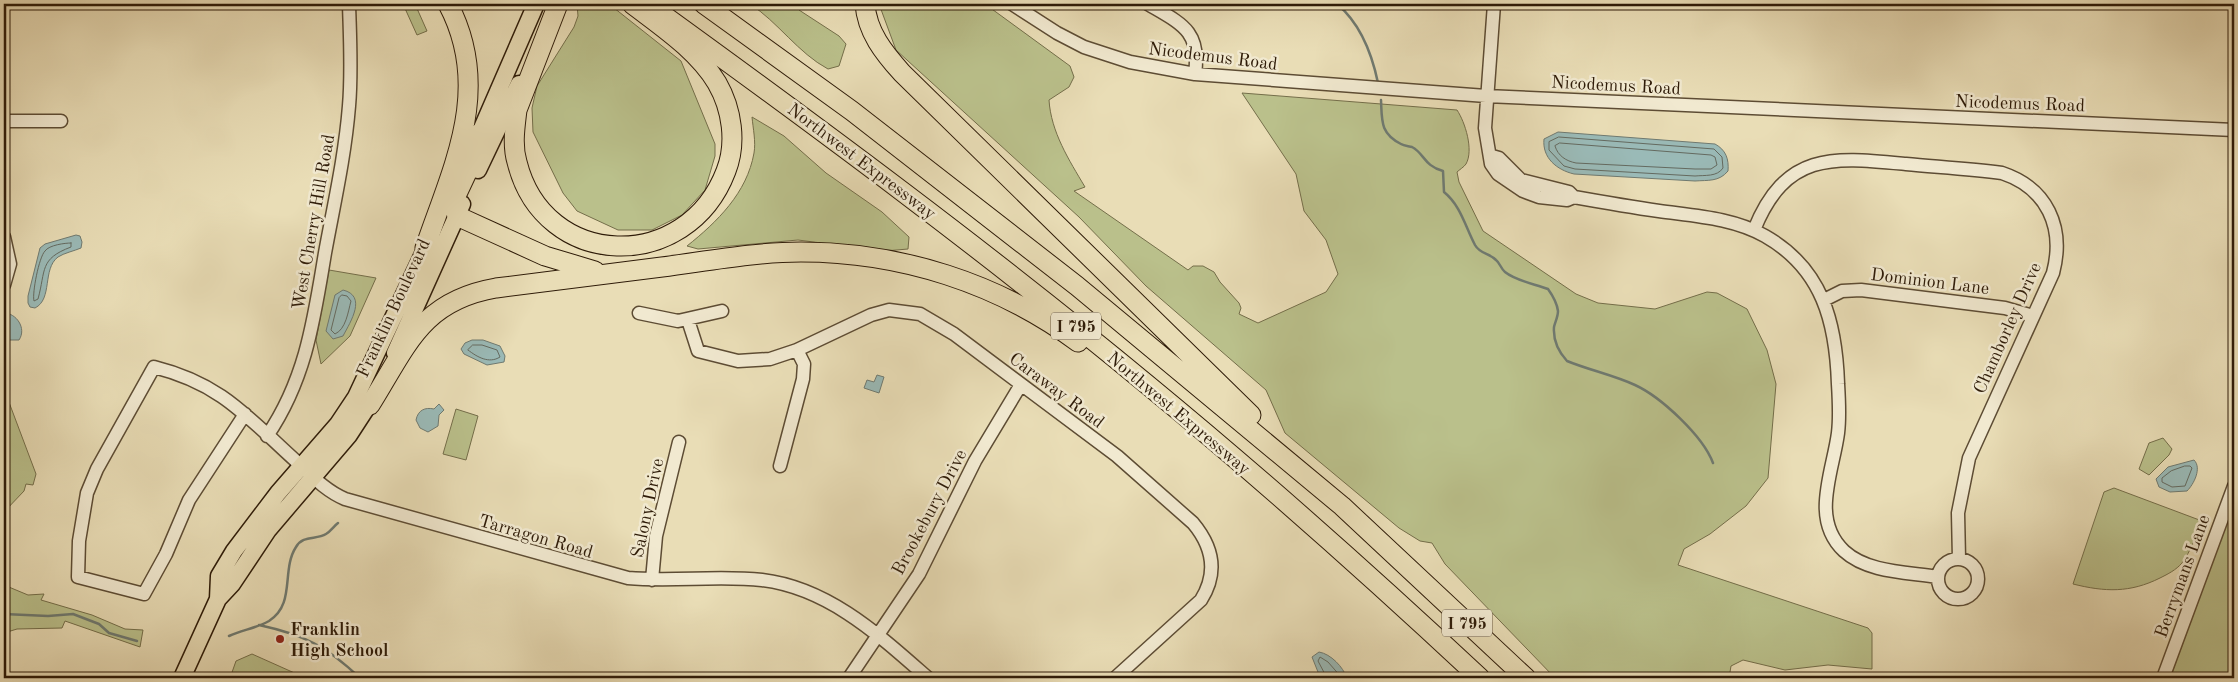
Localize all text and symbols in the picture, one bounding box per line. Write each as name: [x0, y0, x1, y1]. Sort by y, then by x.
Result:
street label: Nicodemus Road: [1147, 40, 1279, 74]
street label: Nicodemus Road: [1551, 74, 1681, 98]
street label: Nicodemus Road: [1955, 93, 2085, 115]
street label: Northwest Expressway: [784, 100, 939, 224]
street label: West Cherry Hill Road: [290, 133, 338, 312]
street label: Franklin Boulevard: [354, 236, 434, 381]
street label: Chamborley Drive: [1971, 260, 2045, 397]
street label: Dominion Lane: [1870, 266, 1990, 298]
road number: I 795: [1051, 312, 1101, 340]
street label: Caraway Road: [1006, 349, 1107, 432]
street label: Northwest Expressway: [1103, 349, 1254, 479]
street label: Brookebury Drive: [889, 447, 971, 578]
street label: Salony Drive: [629, 457, 667, 560]
street label: Tarragon Road: [477, 512, 595, 562]
street label: Berrymans Lane: [2152, 512, 2214, 640]
road number: I 795: [1442, 610, 1492, 636]
place label: Franklin High School: [290, 621, 389, 660]
marker: Franklin High School: [274, 633, 286, 645]

